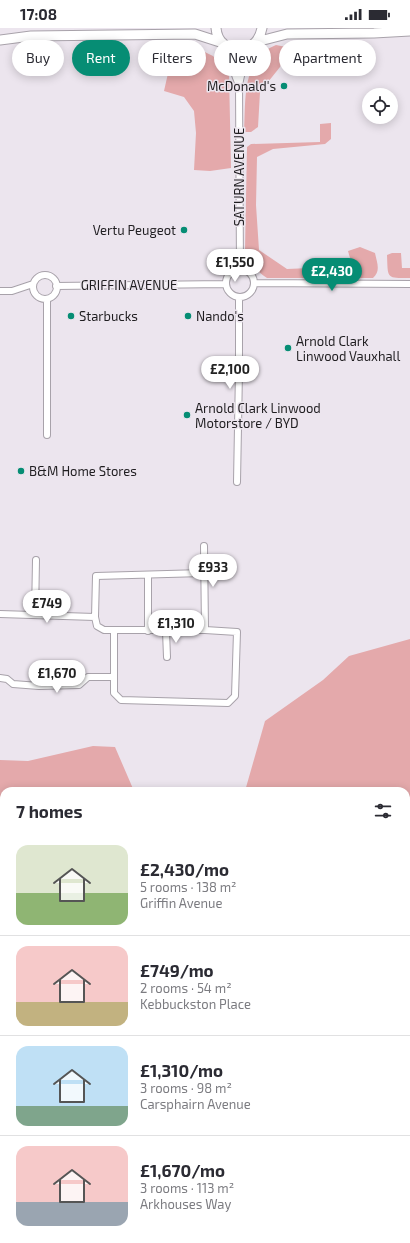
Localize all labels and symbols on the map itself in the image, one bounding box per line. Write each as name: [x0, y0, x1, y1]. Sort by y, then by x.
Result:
place label: McDonald's: [207, 78, 276, 94]
marker: McDonald's: [279, 81, 289, 91]
street label: SATURN AVENUE: [231, 128, 247, 226]
place label: Vertu Peugeot: [93, 222, 176, 238]
marker: Vertu Peugeot: [179, 225, 189, 235]
pin: £1,550: [202, 249, 268, 283]
pin: £2,430: [299, 258, 365, 292]
street label: GRIFFIN AVENUE: [81, 277, 177, 293]
place label: Starbucks: [79, 308, 138, 324]
place label: Nando's: [196, 308, 244, 324]
marker: Starbucks: [66, 311, 76, 321]
marker: Nando's: [183, 311, 193, 321]
place label: Arnold Clark Linwood Vauxhall: [296, 333, 400, 364]
marker: Arnold Clark Linwood Vauxhall: [283, 343, 293, 353]
pin: £2,100: [197, 356, 263, 390]
place label: Arnold Clark Linwood Motorstore / BYD: [195, 400, 321, 431]
marker: Arnold Clark Linwood Motorstore / BYD: [182, 410, 192, 420]
place label: B&M Home Stores: [29, 463, 137, 479]
marker: B&M Home Stores: [16, 466, 26, 476]
pin: £933: [189, 554, 237, 588]
pin: £749: [23, 590, 71, 624]
pin: £1,310: [143, 610, 209, 644]
pin: £1,670: [24, 660, 90, 694]

